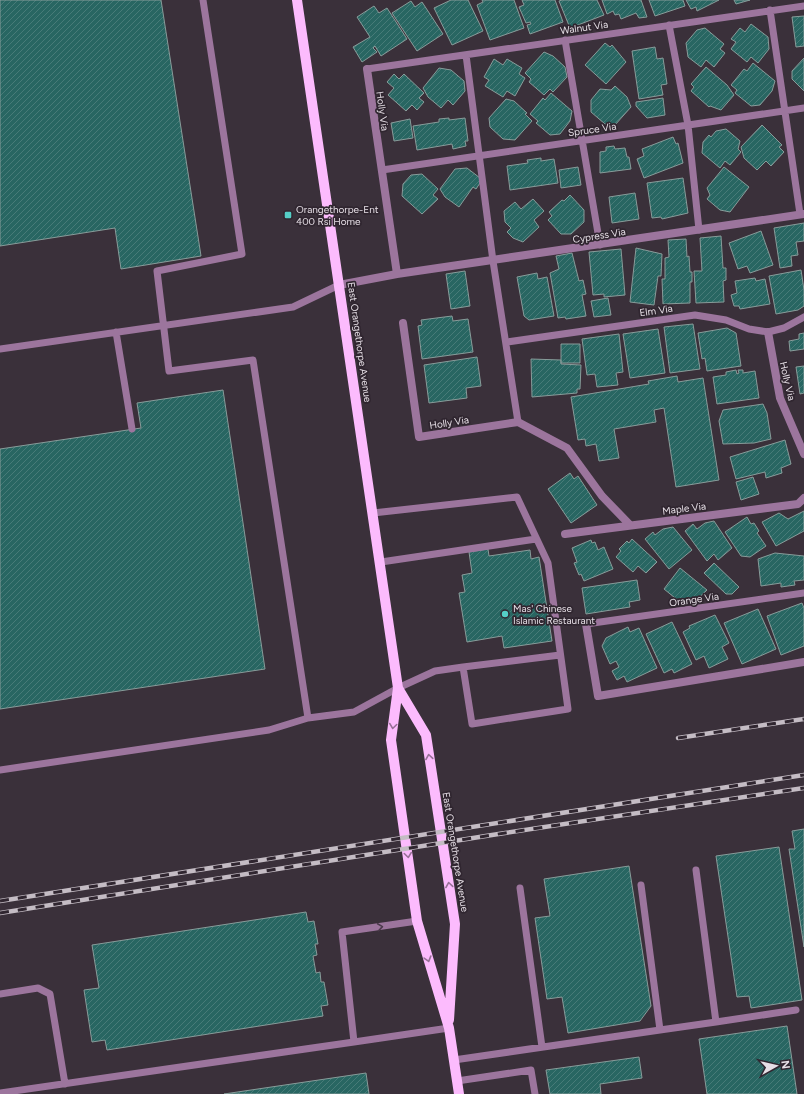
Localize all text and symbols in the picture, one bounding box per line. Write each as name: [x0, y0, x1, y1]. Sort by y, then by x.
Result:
street label: Walnut Via: [559, 18, 609, 37]
street label: Holly Via: [373, 90, 392, 132]
street label: Spruce Via: [567, 120, 617, 139]
place label: Orangethorpe-Ent 400 Rsi Home: [296, 203, 379, 228]
marker: Orangethorpe-Ent 400 Rsi Home: [283, 210, 293, 220]
street label: Cypress Via: [572, 225, 626, 246]
street label: East Orangethorpe Avenue: [345, 281, 374, 404]
street label: Elm Via: [639, 302, 674, 319]
street label: Holly Via: [777, 360, 798, 402]
street label: Holly Via: [428, 413, 470, 432]
street label: Maple Via: [661, 499, 707, 518]
street label: Orange Via: [668, 590, 720, 609]
place label: Mas' Chinese Islamic Restaurant: [513, 602, 595, 627]
marker: Mas' Chinese Islamic Restaurant: [500, 609, 510, 619]
one-way arrow: [389, 723, 398, 729]
one-way arrow: [425, 754, 434, 760]
street label: East Orangethorpe Avenue: [440, 791, 471, 914]
one-way arrow: [403, 852, 412, 858]
one-way arrow: [445, 882, 454, 888]
one-way arrow: [377, 923, 383, 932]
one-way arrow: [423, 955, 432, 962]
north arrow: [756, 1046, 796, 1086]
text: N: [778, 1060, 792, 1070]

